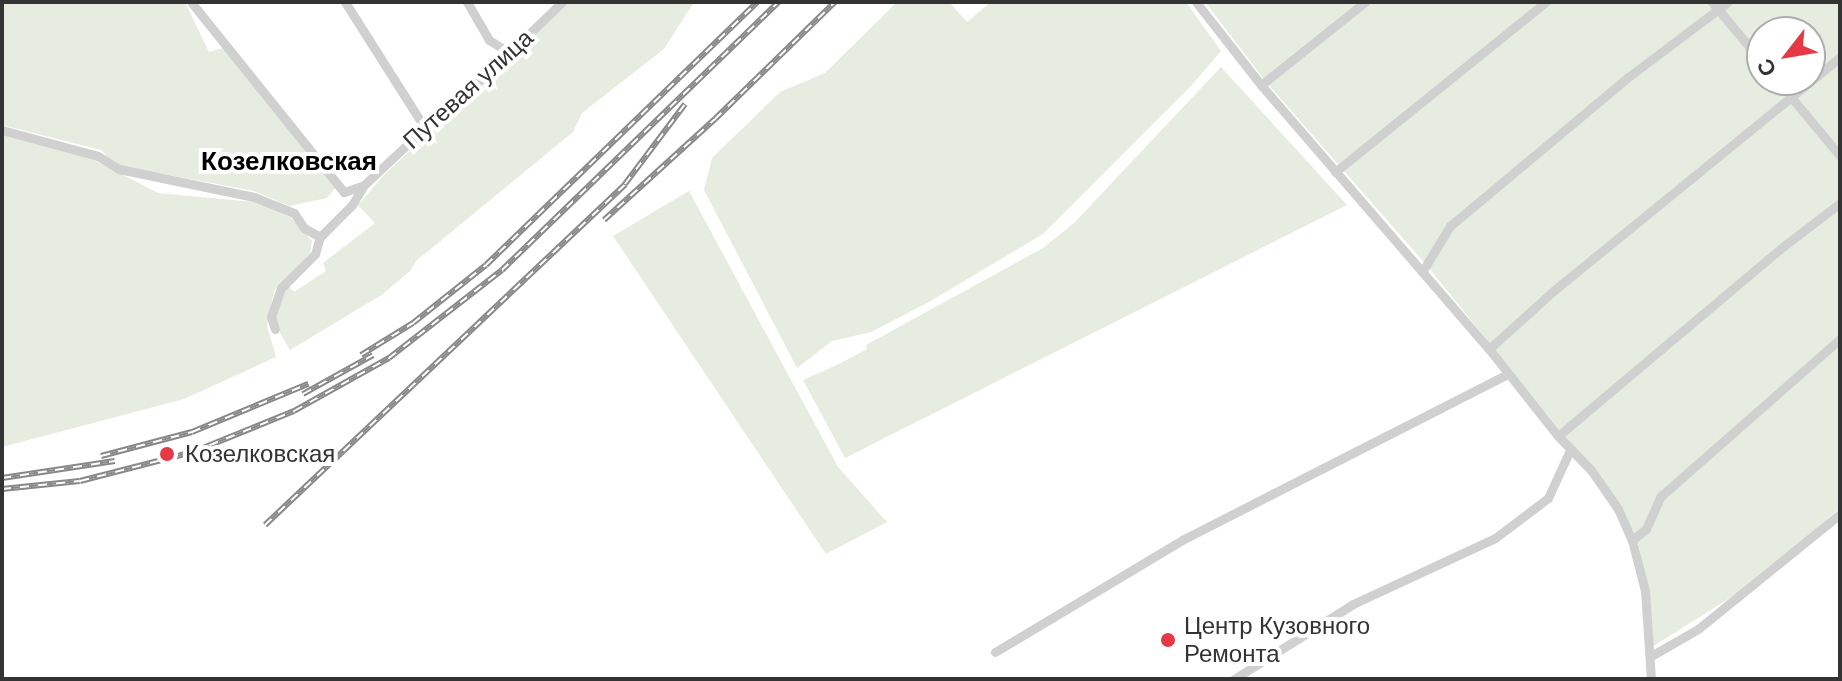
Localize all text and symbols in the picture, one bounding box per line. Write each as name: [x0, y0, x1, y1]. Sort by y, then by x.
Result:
north arrow: [1746, 16, 1826, 96]
street label: Путевая улица: [397, 23, 539, 155]
text: С: [1750, 53, 1783, 82]
district label: Козелковская: [201, 146, 377, 178]
place label: Козелковская: [185, 440, 335, 468]
marker: Козелковская: [156, 443, 178, 465]
place label: Центр Кузовного Ремонта: [1184, 612, 1370, 668]
marker: Центр Кузовного Ремонта: [1159, 631, 1177, 649]

